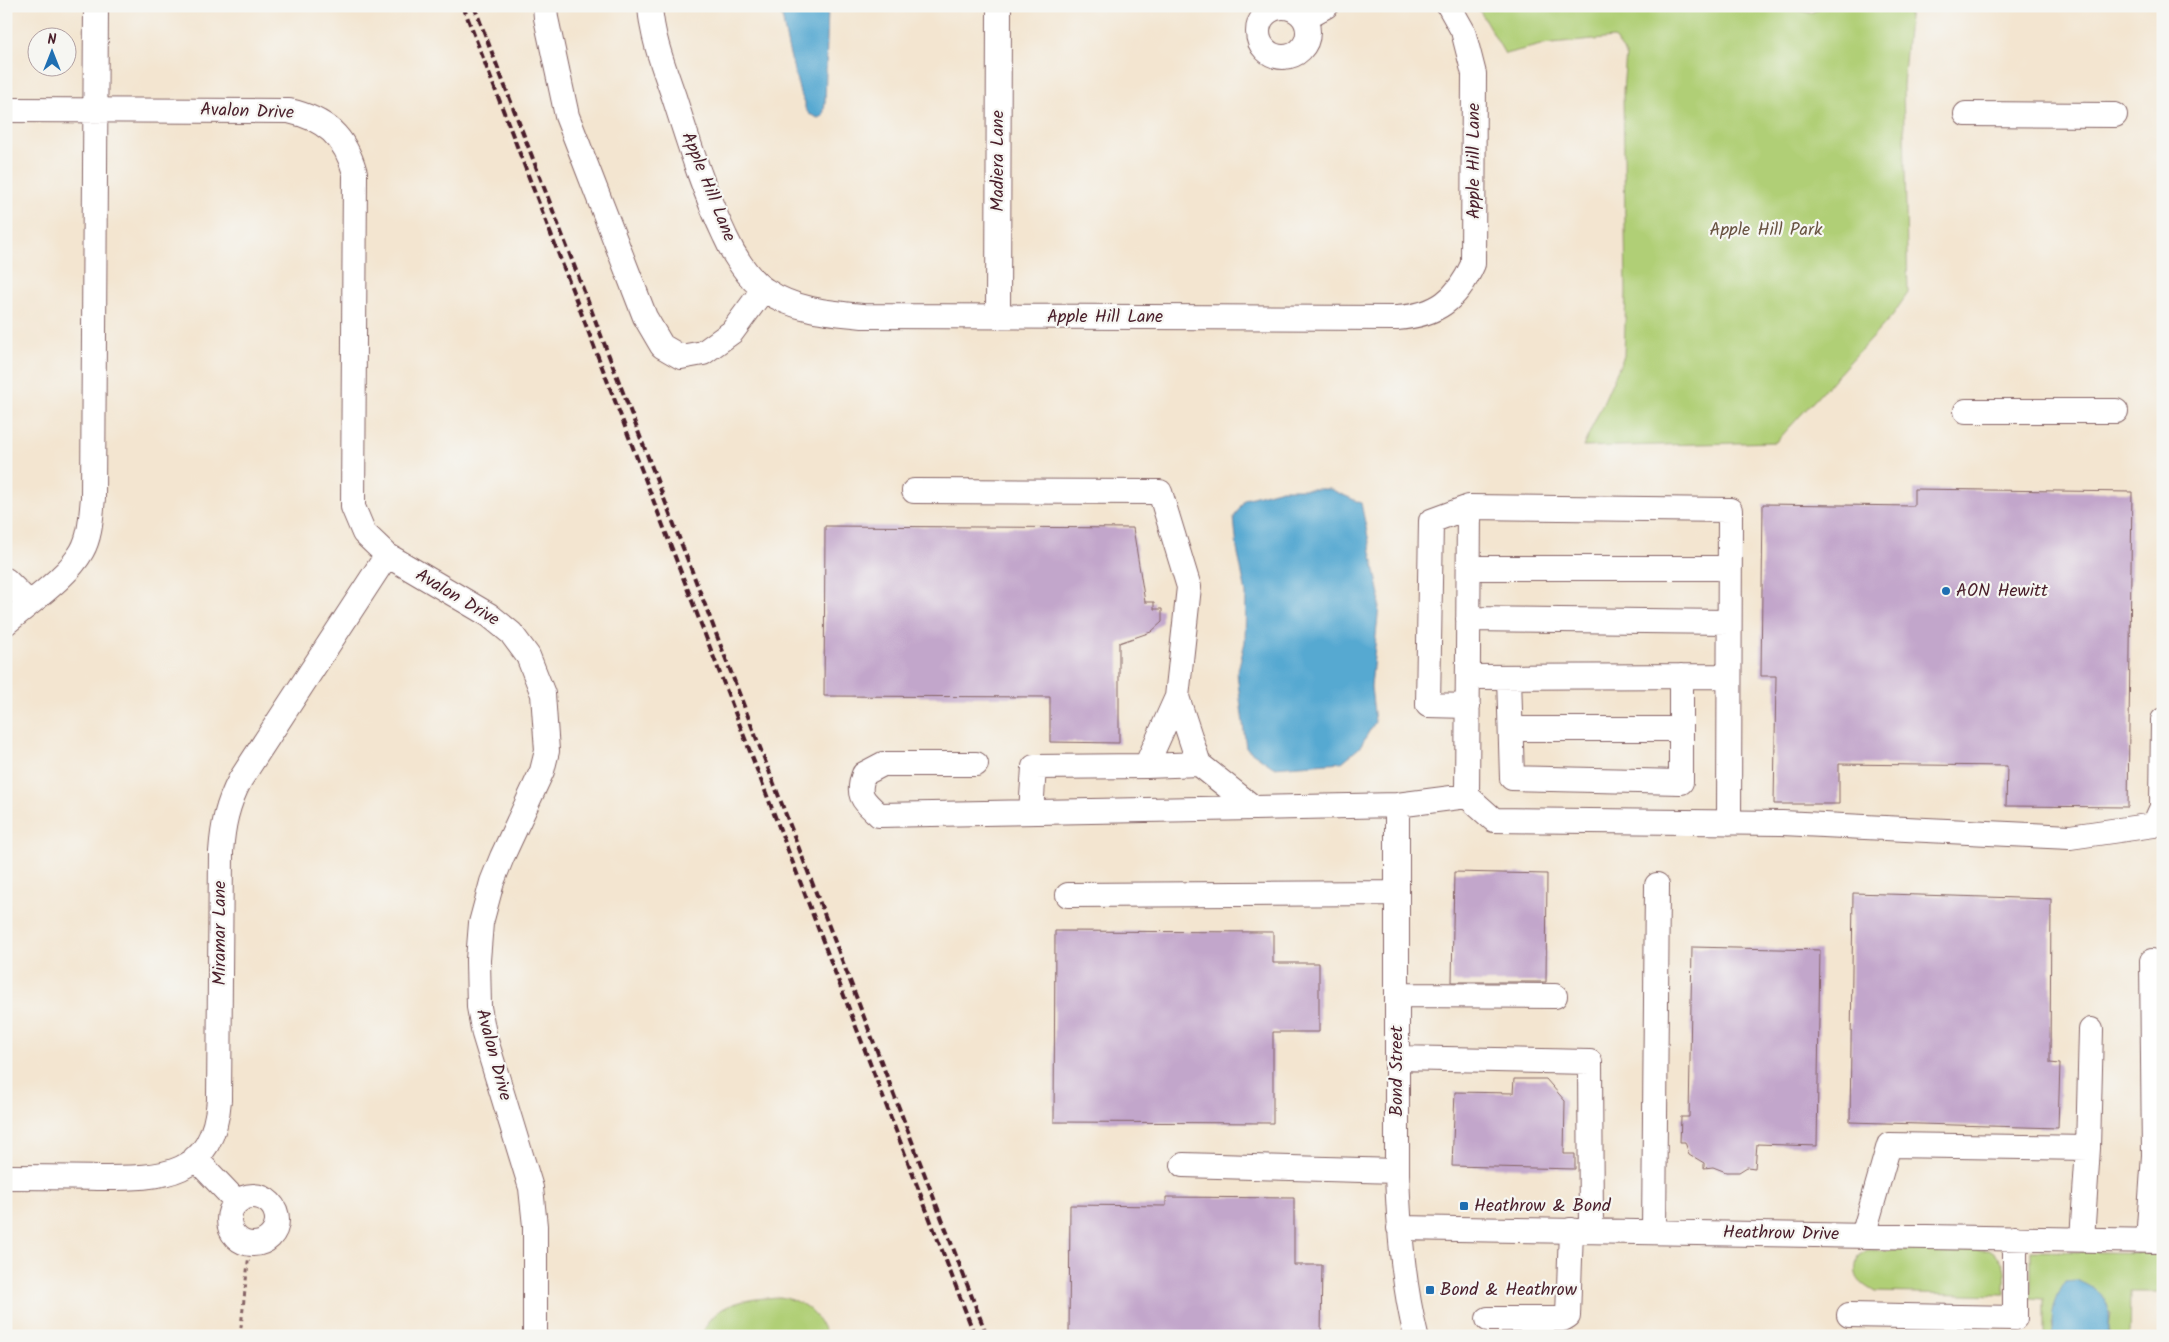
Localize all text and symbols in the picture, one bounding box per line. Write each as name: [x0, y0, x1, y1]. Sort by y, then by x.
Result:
north arrow: [28, 28, 78, 78]
text: N: [48, 29, 57, 51]
street label: Avalon Drive: [200, 96, 294, 128]
street label: Apple Hill Lane: [1460, 103, 1489, 219]
street label: Madiera Lane: [984, 110, 1013, 212]
street label: Apple Hill Lane: [673, 128, 743, 246]
park label: Apple Hill Park: [1710, 216, 1823, 245]
street label: Apple Hill Lane: [1047, 303, 1163, 332]
street label: Avalon Drive: [409, 561, 505, 635]
place label: AON Hewitt: [1956, 577, 2049, 606]
marker: AON Hewitt: [1940, 585, 1952, 597]
street label: Miramar Lane: [206, 881, 235, 985]
street label: Avalon Drive: [467, 1006, 519, 1104]
street label: Bond Street: [1383, 1024, 1412, 1117]
place label: Heathrow & Bond: [1474, 1192, 1612, 1221]
marker: Heathrow & Bond: [1458, 1200, 1470, 1212]
street label: Heathrow Drive: [1723, 1218, 1839, 1250]
place label: Bond & Heathrow: [1440, 1276, 1578, 1305]
marker: Bond & Heathrow: [1424, 1284, 1436, 1296]

